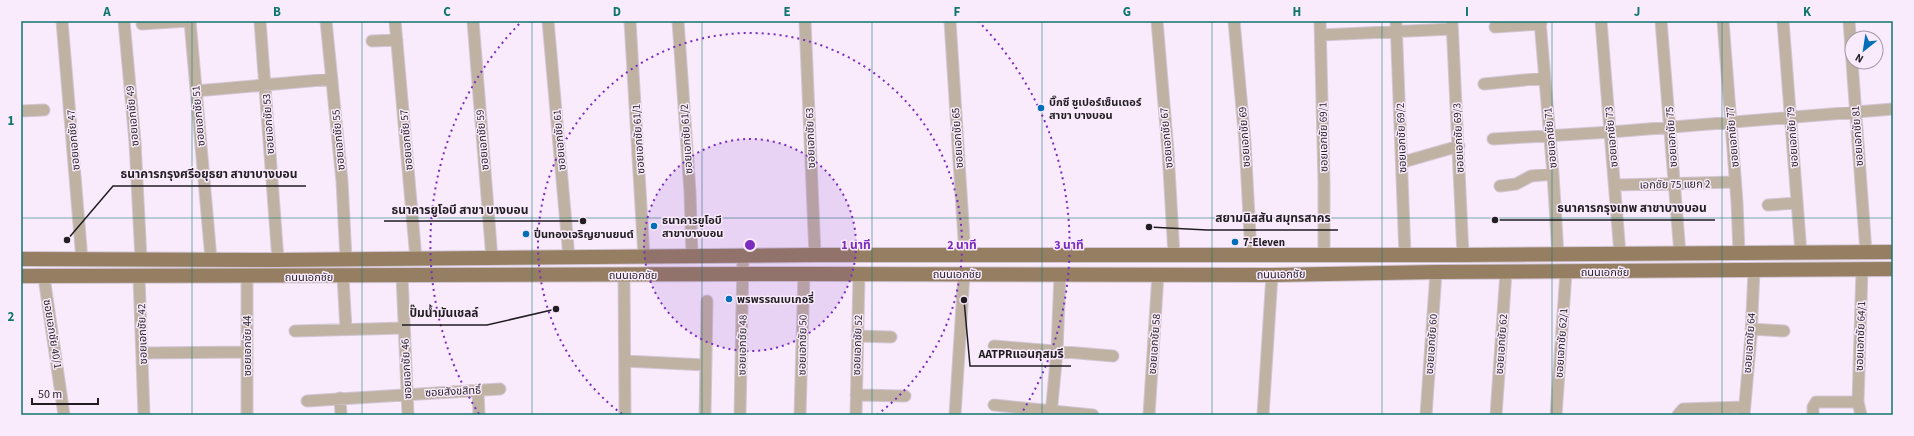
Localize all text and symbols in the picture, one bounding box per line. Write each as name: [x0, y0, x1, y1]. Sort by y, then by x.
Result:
text: A: [102, 3, 111, 21]
text: B: [273, 3, 281, 21]
text: C: [443, 3, 451, 21]
text: D: [613, 3, 621, 21]
text: E: [783, 3, 791, 21]
text: F: [954, 3, 961, 21]
text: G: [1123, 3, 1131, 21]
text: H: [1293, 3, 1301, 21]
text: I: [1465, 3, 1469, 21]
text: J: [1634, 3, 1640, 21]
text: K: [1803, 3, 1812, 21]
north arrow: [1844, 30, 1884, 70]
text: N: [1852, 50, 1866, 67]
street label: ซอยเอกชัย 49: [122, 85, 143, 147]
street label: ซอยเอกชัย 51: [188, 85, 209, 147]
street label: ซอยเอกชัย 53: [259, 93, 278, 155]
place label: บิ๊กซี ซูเปอร์เซ็นเตอร์ สาขา บางบอน: [1049, 95, 1142, 123]
street label: ซอยเอกชัย 69/1: [1315, 102, 1332, 172]
street label: ซอยเอกชัย 61/1: [629, 103, 648, 174]
street label: ซอยเอกชัย 61/2: [677, 103, 696, 174]
marker: บิ๊กซี ซูเปอร์เซ็นเตอร์ สาขา บางบอน: [1036, 103, 1046, 113]
street label: ซอยเอกชัย 69/2: [1393, 103, 1410, 173]
street label: ซอยเอกชัย 69/3: [1449, 103, 1468, 173]
street label: ซอยเอกชัย 81: [1848, 105, 1867, 167]
street label: ซอยเอกชัย 69: [1235, 106, 1254, 168]
street label: ซอยเอกชัย 73: [1601, 106, 1622, 168]
street label: ซอยเอกชัย 75: [1662, 106, 1681, 168]
street label: ซอยเอกชัย 77: [1722, 106, 1743, 168]
street label: ซอยเอกชัย 79: [1783, 106, 1802, 168]
street label: ซอยเอกชัย 63: [802, 107, 819, 169]
street label: ซอยเอกชัย 65: [948, 107, 967, 169]
street label: ซอยเอกชัย 67: [1156, 107, 1177, 169]
street label: ซอยเอกชัย 71: [1540, 107, 1561, 169]
street label: ซอยเอกชัย 47: [63, 109, 84, 171]
street label: ซอยเอกชัย 55: [328, 109, 349, 171]
street label: ซอยเอกชัย 57: [396, 109, 417, 171]
street label: ซอยเอกชัย 59: [472, 109, 493, 171]
street label: ซอยเอกชัย 61: [549, 109, 570, 171]
text: 1: [8, 112, 15, 130]
callout: ธนาคารกรุงศรีอยุธยา สาขาบางบอน: [113, 162, 306, 186]
text: ธนาคารกรุงศรีอยุธยา สาขาบางบอน: [121, 166, 297, 183]
street label: เอกชัย 75 แยก 2: [1640, 176, 1710, 193]
callout: ธนาคารกรุงเทพ สาขาบางบอน: [1549, 196, 1715, 220]
callout: ธนาคารยูโอบี สาขา บางบอน: [384, 197, 537, 221]
text: ธนาคารกรุงเทพ สาขาบางบอน: [1557, 200, 1707, 217]
text: ธนาคารยูโอบี สาขา บางบอน: [392, 202, 528, 219]
callout: สยามนิสสัน สมุทรสาคร: [1207, 206, 1338, 230]
text: สยามนิสสัน สมุทรสาคร: [1215, 210, 1331, 227]
place label: ธนาคารยูโอบี สาขาบางบอน: [662, 213, 723, 241]
marker: ธนาคารยูโอบี สาขาบางบอน: [649, 221, 659, 231]
place label: ปิ่นทองเจริญยานยนต์: [533, 227, 634, 242]
marker: ปิ่นทองเจริญยานยนต์: [521, 229, 531, 239]
place label: 7-Eleven: [1243, 235, 1285, 250]
text: 1 นาที: [841, 237, 871, 254]
text: 2 นาที: [947, 237, 977, 254]
text: 3 นาที: [1054, 237, 1084, 254]
marker: 7-Eleven: [1230, 237, 1240, 247]
centre of rings: [743, 238, 757, 252]
street label: ถนนเอกชัย: [1581, 265, 1629, 280]
street label: ถนนเอกชัย: [933, 267, 981, 282]
street label: ถนนเอกชัย: [1257, 267, 1306, 282]
street label: ถนนเอกชัย: [609, 268, 657, 283]
street label: ถนนเอกชัย: [285, 270, 333, 285]
place label: พรพรรณเบเกอรี่: [737, 291, 814, 307]
marker: พรพรรณเบเกอรี่: [724, 294, 734, 304]
street label: ซอยเอกชัย 40/1: [40, 298, 65, 370]
callout: ปั๊มน้ำมันเชลล์: [402, 301, 487, 325]
street label: ซอยเอกชัย 64/1: [1852, 301, 1869, 371]
street label: ซอยเอกชัย 42: [134, 303, 151, 365]
text: ปั๊มน้ำมันเชลล์: [409, 304, 479, 322]
text: 2: [8, 308, 15, 326]
street label: ซอยเอกชัย 62/1: [1552, 308, 1571, 379]
street label: ซอยเอกชัย 64: [1740, 312, 1759, 374]
street label: ซอยเอกชัย 58: [1145, 313, 1164, 375]
street label: ซอยเอกชัย 60: [1422, 313, 1441, 375]
street label: ซอยเอกชัย 62: [1492, 313, 1511, 375]
street label: ซอยเอกชัย 48: [734, 314, 751, 376]
street label: ซอยเอกชัย 52: [849, 314, 866, 376]
street label: ซอยเอกชัย 44: [240, 315, 255, 376]
street label: ซอยเอกชัย 50: [794, 315, 811, 376]
street label: ซอยเอกชัย 46: [397, 338, 416, 400]
callout: AATPRแอนกุสมรี: [970, 342, 1071, 366]
text: AATPRแอนกุสมรี: [977, 346, 1064, 363]
scale bar: [32, 380, 98, 406]
street label: ซอยสังขสิทธิ์: [425, 383, 482, 400]
text: 50 m: [38, 386, 62, 403]

